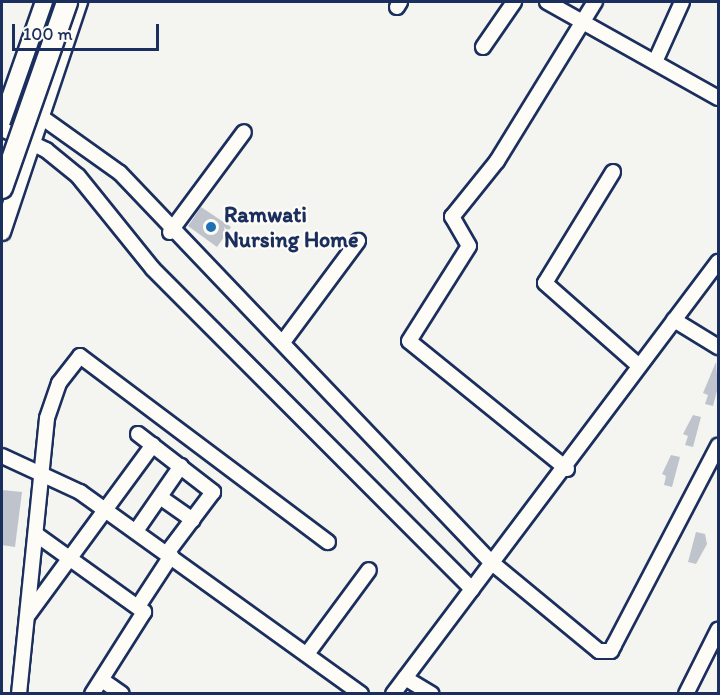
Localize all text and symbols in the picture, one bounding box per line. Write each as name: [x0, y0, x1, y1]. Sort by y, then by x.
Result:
scale bar: [15, 12, 162, 50]
text: 100 m: [23, 23, 73, 45]
place label: Ramwati Nursing Home: [224, 201, 359, 252]
marker: Ramwati Nursing Home: [202, 218, 220, 236]

